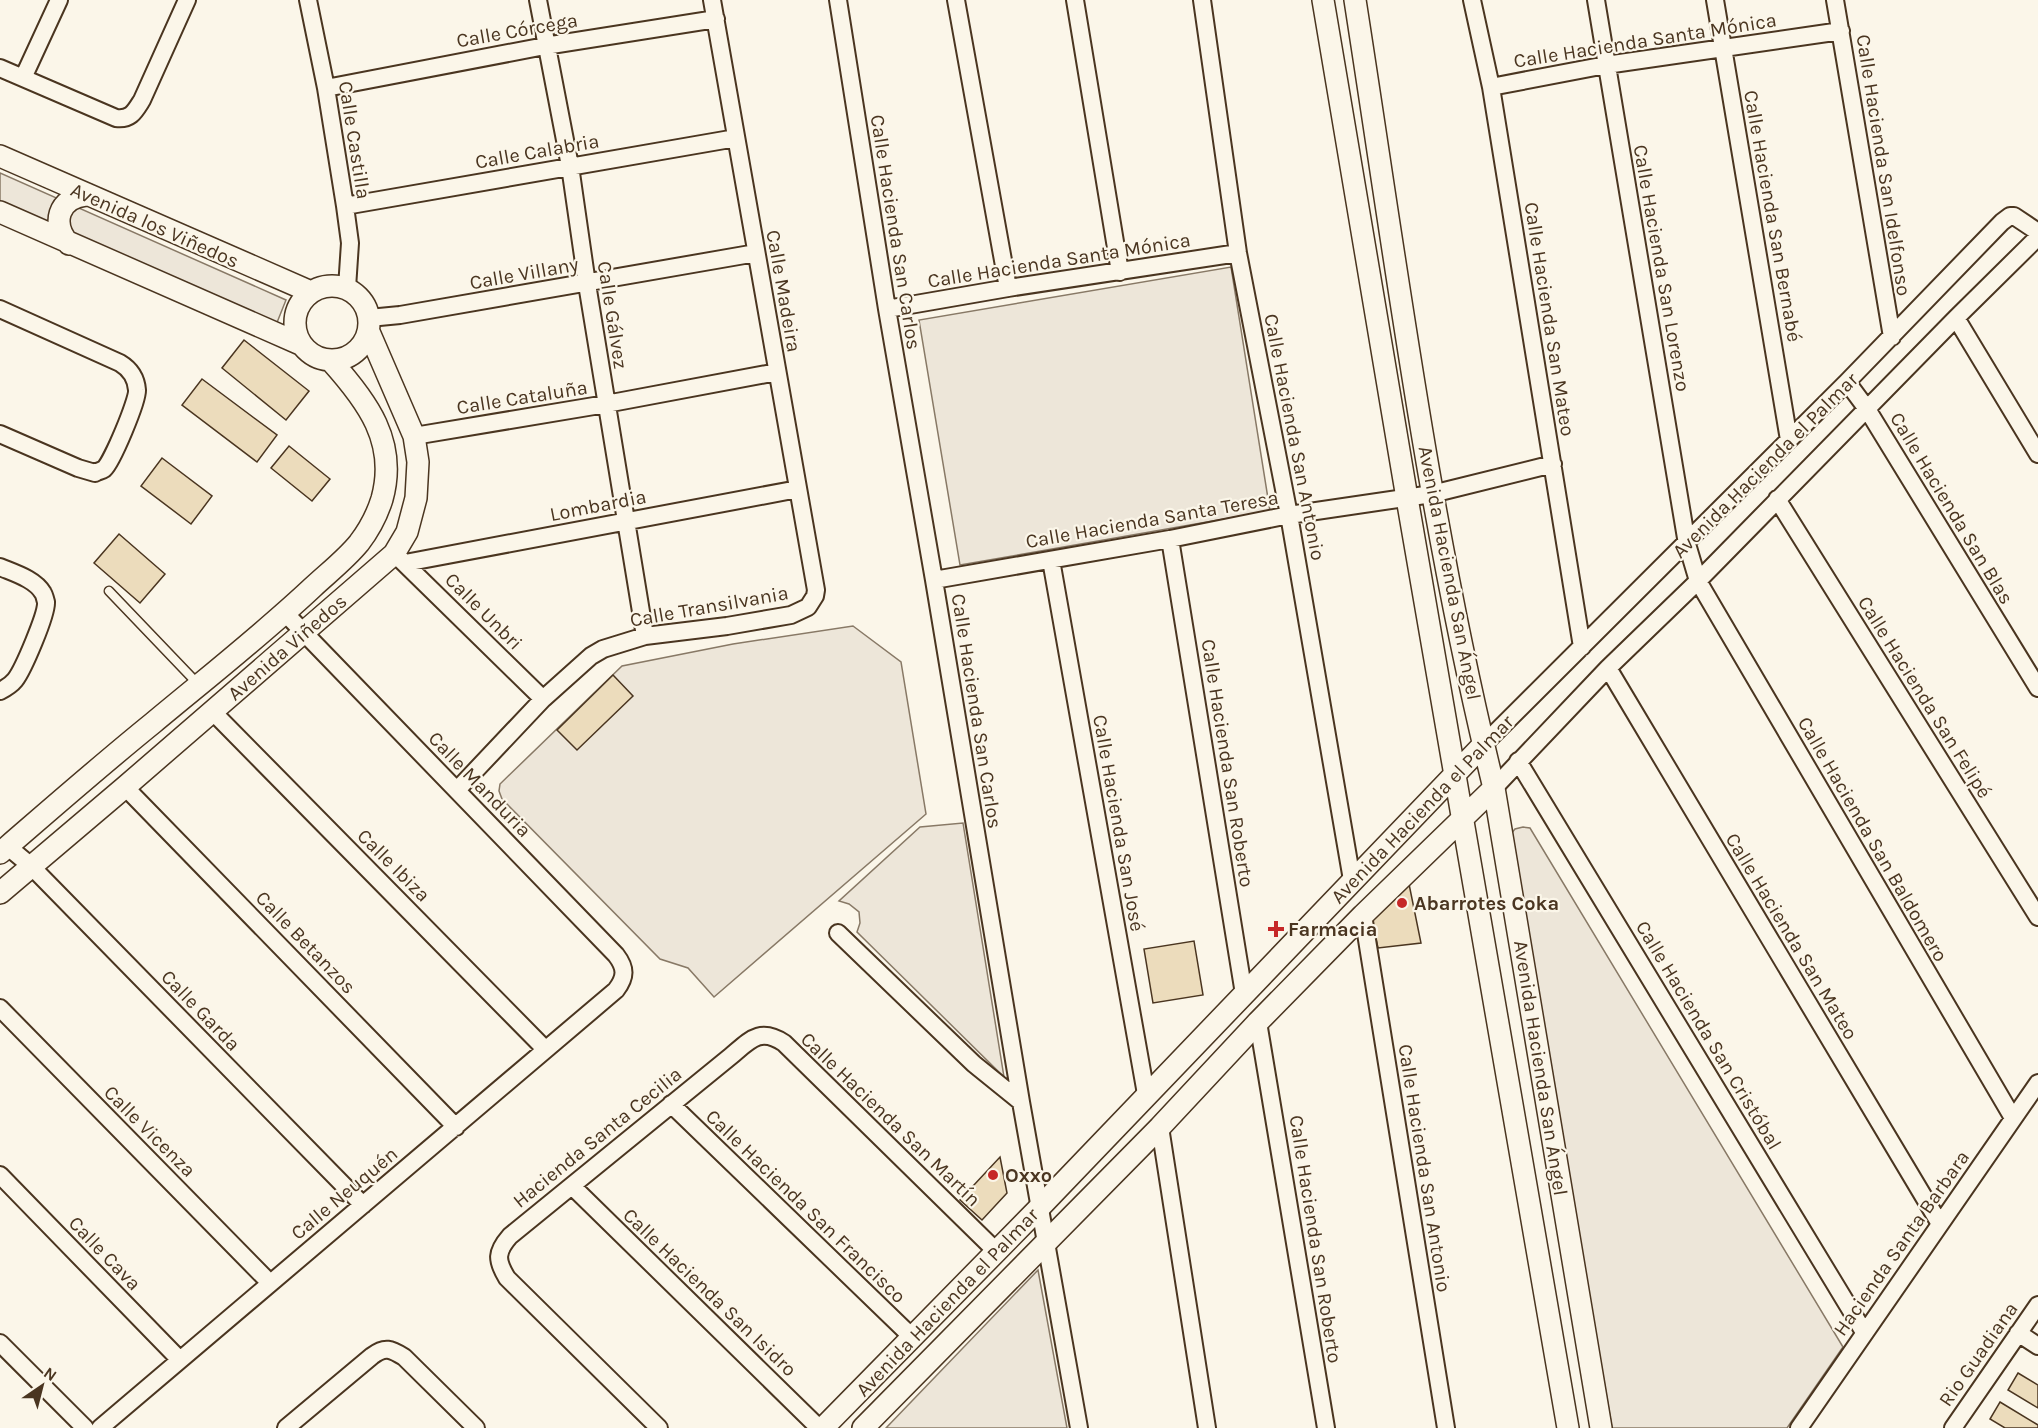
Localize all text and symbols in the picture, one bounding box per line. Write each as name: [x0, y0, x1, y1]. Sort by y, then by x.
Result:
street label: Calle Hacienda Santa Mónica: [1512, 8, 1778, 73]
street label: Calle Córcega: [455, 9, 580, 52]
street label: Calle Hacienda San Idelfonso: [1851, 33, 1916, 298]
street label: Calle Castilla: [334, 80, 375, 201]
street label: Calle Hacienda San Bernabé: [1739, 88, 1806, 344]
street label: Calle Hacienda San Carlos: [866, 113, 925, 351]
street label: Calle Calabria: [473, 129, 601, 174]
street label: Calle Hacienda San Lorenzo: [1628, 143, 1695, 393]
street label: Avenida los Viñedos: [67, 178, 242, 273]
street label: Calle Hacienda San Mateo: [1520, 200, 1579, 438]
street label: Calle Madeira: [761, 228, 806, 354]
street label: Calle Hacienda Santa Mónica: [926, 228, 1192, 293]
street label: Calle Villany: [468, 253, 580, 294]
street label: Calle Gálvez: [593, 260, 632, 371]
street label: Calle Hacienda San Antonio: [1259, 312, 1330, 562]
street label: Avenida Hacienda el Palmar: [1668, 367, 1863, 563]
street label: Calle Cataluña: [455, 376, 589, 419]
street label: Calle Hacienda San Blas: [1885, 408, 2018, 608]
street label: Avenida Hacienda San Ángel: [1414, 444, 1486, 702]
street label: Lombardia: [548, 485, 648, 526]
street label: Calle Hacienda Santa Teresa: [1024, 486, 1280, 553]
street label: Calle Unbri: [440, 568, 527, 655]
street label: Calle Transilvania: [628, 581, 790, 632]
street label: Avenida Viñedos: [223, 590, 351, 705]
street label: Calle Hacienda San Carlos: [947, 592, 1006, 830]
street label: Calle Hacienda San Felipé: [1853, 592, 1996, 802]
street label: Calle Hacienda San Roberto: [1197, 637, 1258, 889]
street label: Avenida Hacienda el Palmar: [1326, 710, 1519, 908]
street label: Calle Hacienda San José: [1088, 713, 1149, 933]
street label: Calle Hacienda San Baldomero: [1793, 713, 1952, 966]
street label: Calle Manduria: [424, 727, 536, 842]
street label: Calle Ibiza: [352, 824, 435, 907]
street label: Calle Hacienda San Mateo: [1721, 829, 1862, 1044]
street label: Calle Betanzos: [251, 886, 360, 998]
place label: Abarrotes Coka: [1414, 892, 1559, 915]
marker: Abarrotes Coka: [1395, 896, 1409, 910]
street label: Calle Hacienda San Cristóbal: [1631, 917, 1786, 1154]
place label: Farmacia: [1288, 918, 1378, 941]
marker: Farmacia: [1269, 922, 1283, 936]
street label: Avenida Hacienda San Ángel: [1509, 939, 1573, 1197]
street label: Calle Garda: [156, 965, 245, 1056]
street label: Calle Hacienda San Martín: [796, 1027, 985, 1211]
street label: Calle Hacienda San Antonio: [1394, 1042, 1455, 1294]
street label: Hacienda Santa Cecilia: [508, 1062, 686, 1213]
street label: Calle Vicenza: [99, 1081, 200, 1182]
street label: Calle Hacienda San Francisco: [701, 1105, 910, 1308]
street label: Calle Hacienda San Roberto: [1285, 1113, 1346, 1365]
street label: Calle Neuquén: [286, 1142, 402, 1245]
street label: Hacienda Santa Barbara: [1829, 1146, 1974, 1340]
place label: Oxxo: [1005, 1164, 1052, 1187]
marker: Oxxo: [986, 1168, 1000, 1182]
street label: Calle Hacienda San Isidro: [618, 1203, 801, 1381]
street label: Avenida Hacienda el Palmar: [851, 1203, 1044, 1401]
street label: Calle Cava: [64, 1212, 146, 1295]
street label: Rio Guadiana: [1934, 1298, 2023, 1411]
north arrow: [12, 1356, 72, 1416]
text: N: [40, 1363, 60, 1385]

